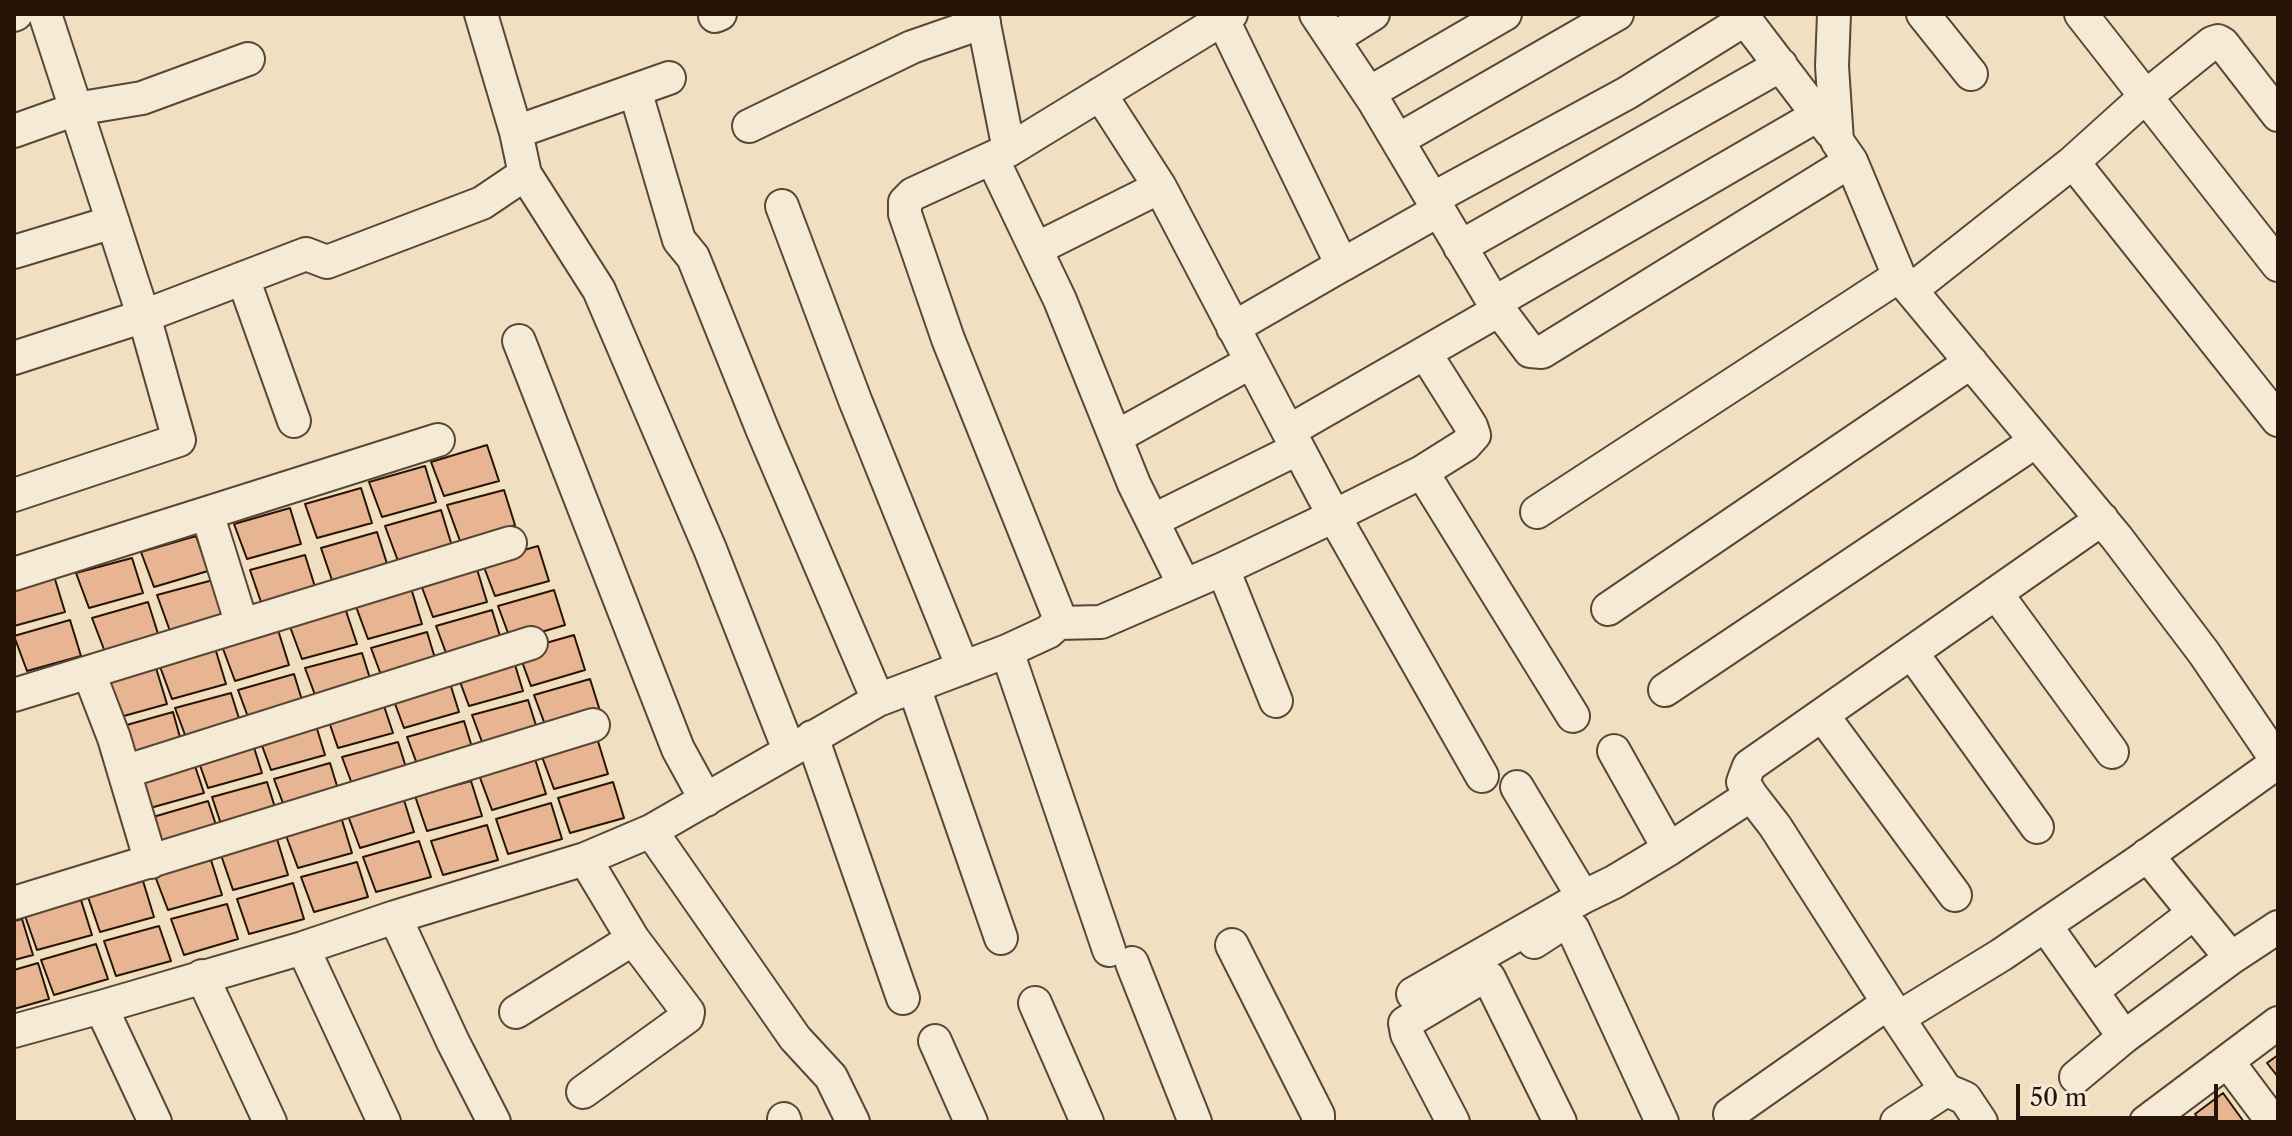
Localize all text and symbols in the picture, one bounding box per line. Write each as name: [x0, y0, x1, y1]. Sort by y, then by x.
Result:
scale bar: [2020, 1068, 2222, 1118]
text: 50 m: [2030, 1083, 2087, 1112]

